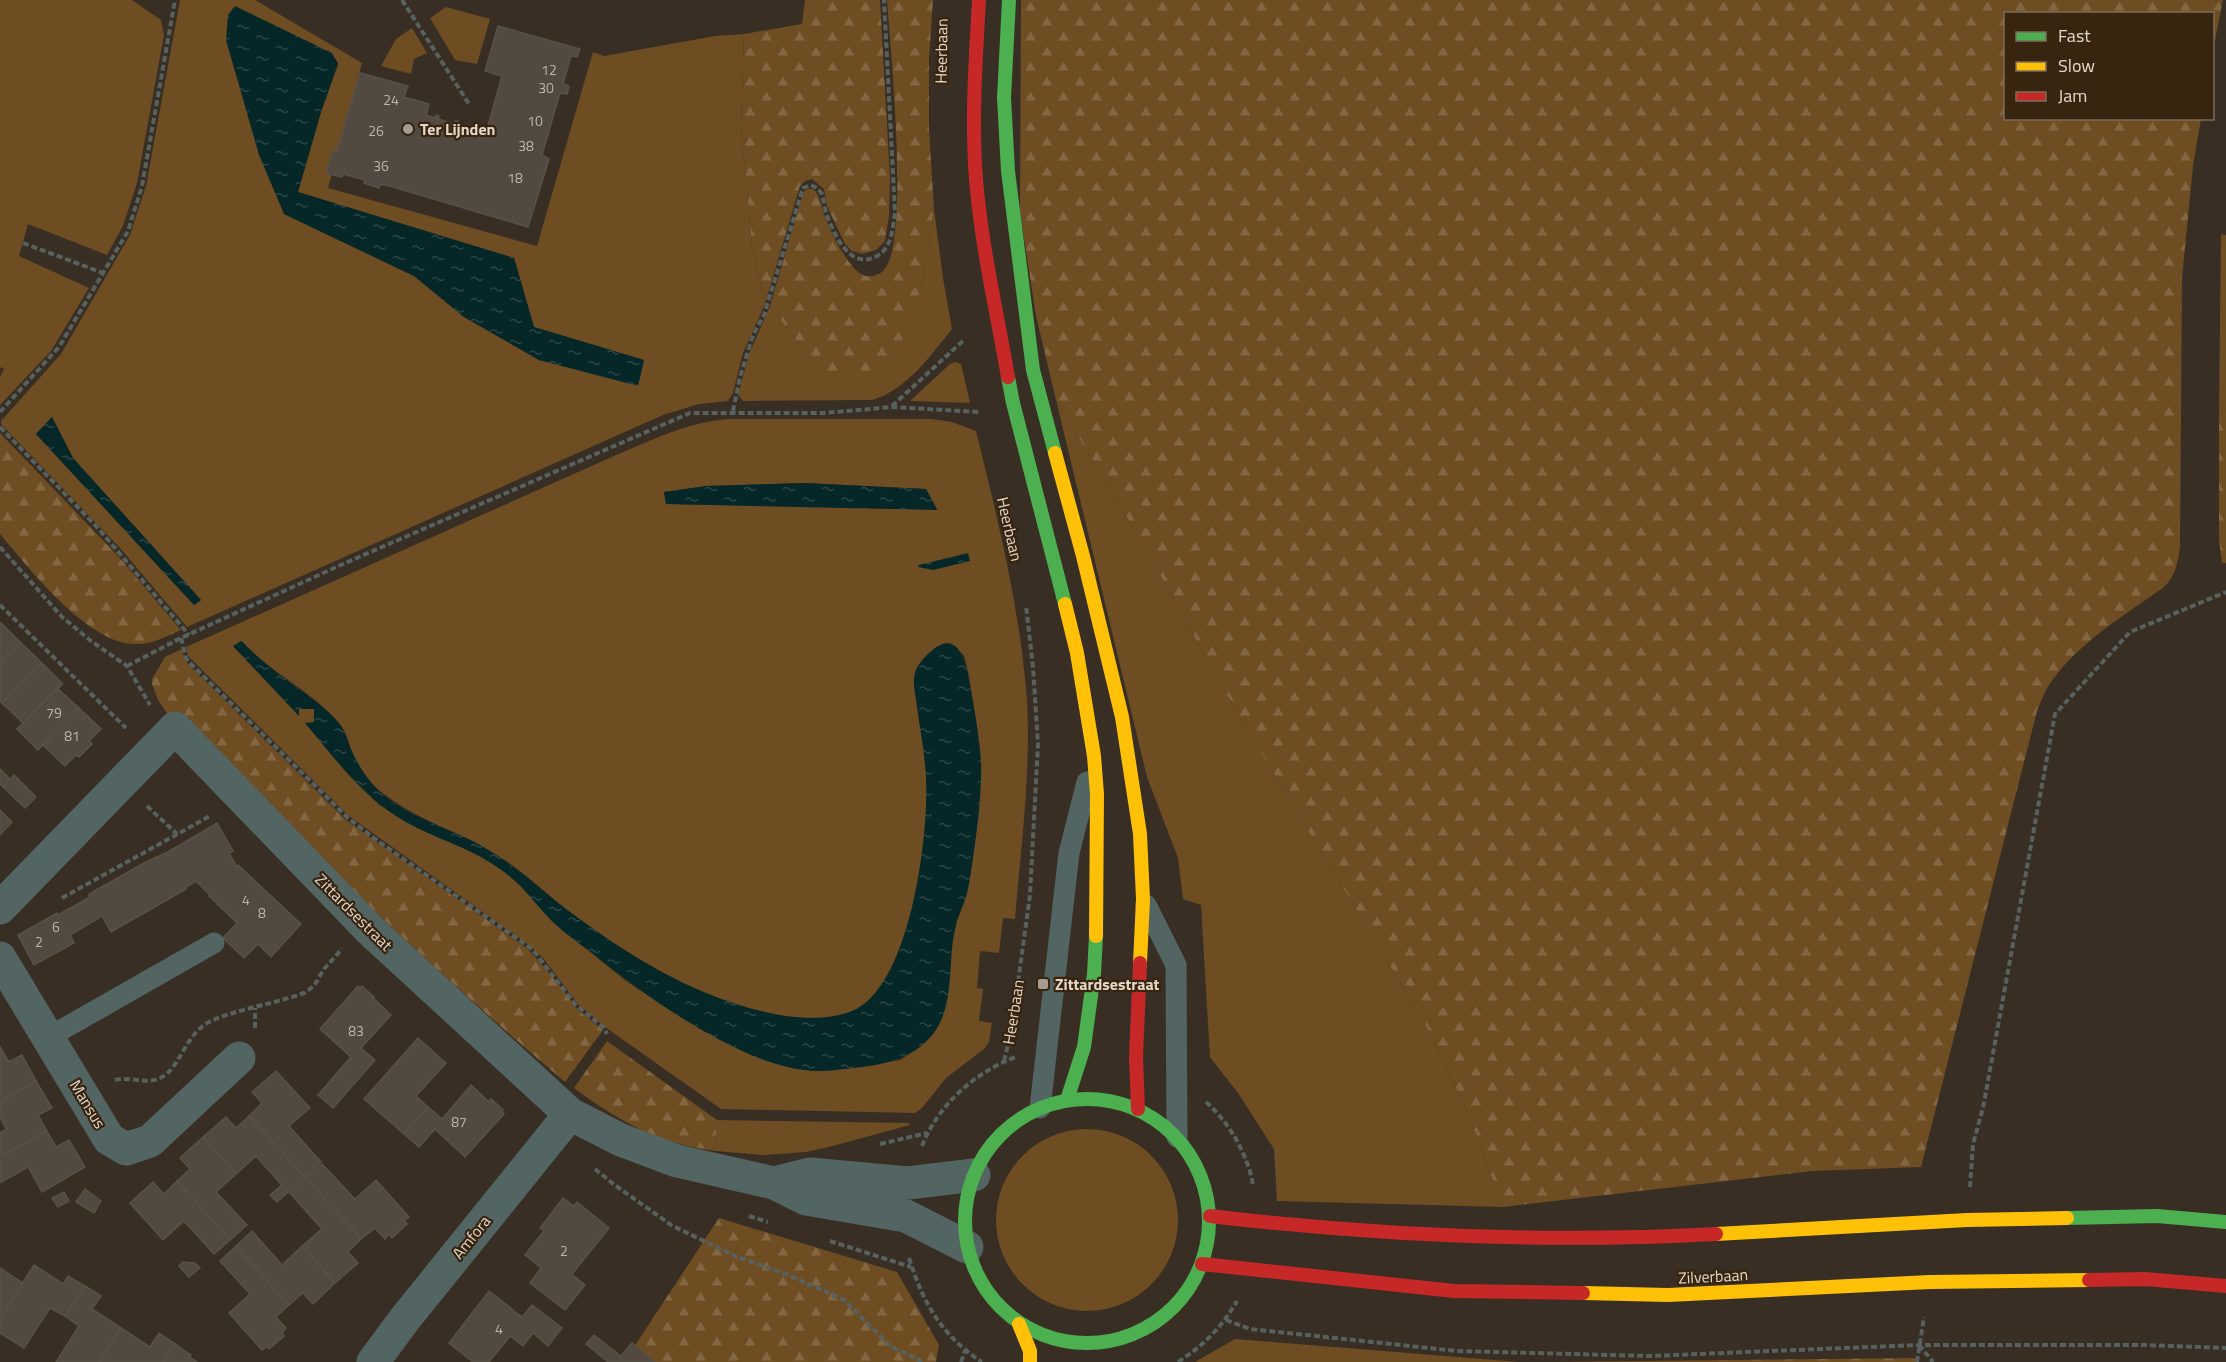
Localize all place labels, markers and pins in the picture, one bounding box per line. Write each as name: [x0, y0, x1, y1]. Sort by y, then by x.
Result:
place label: Ter Lijnden: [420, 117, 495, 141]
marker: Ter Lijnden: [401, 122, 415, 136]
place label: Zittardsestraat: [1055, 972, 1160, 996]
marker: Zittardsestraat: [1036, 977, 1050, 991]

